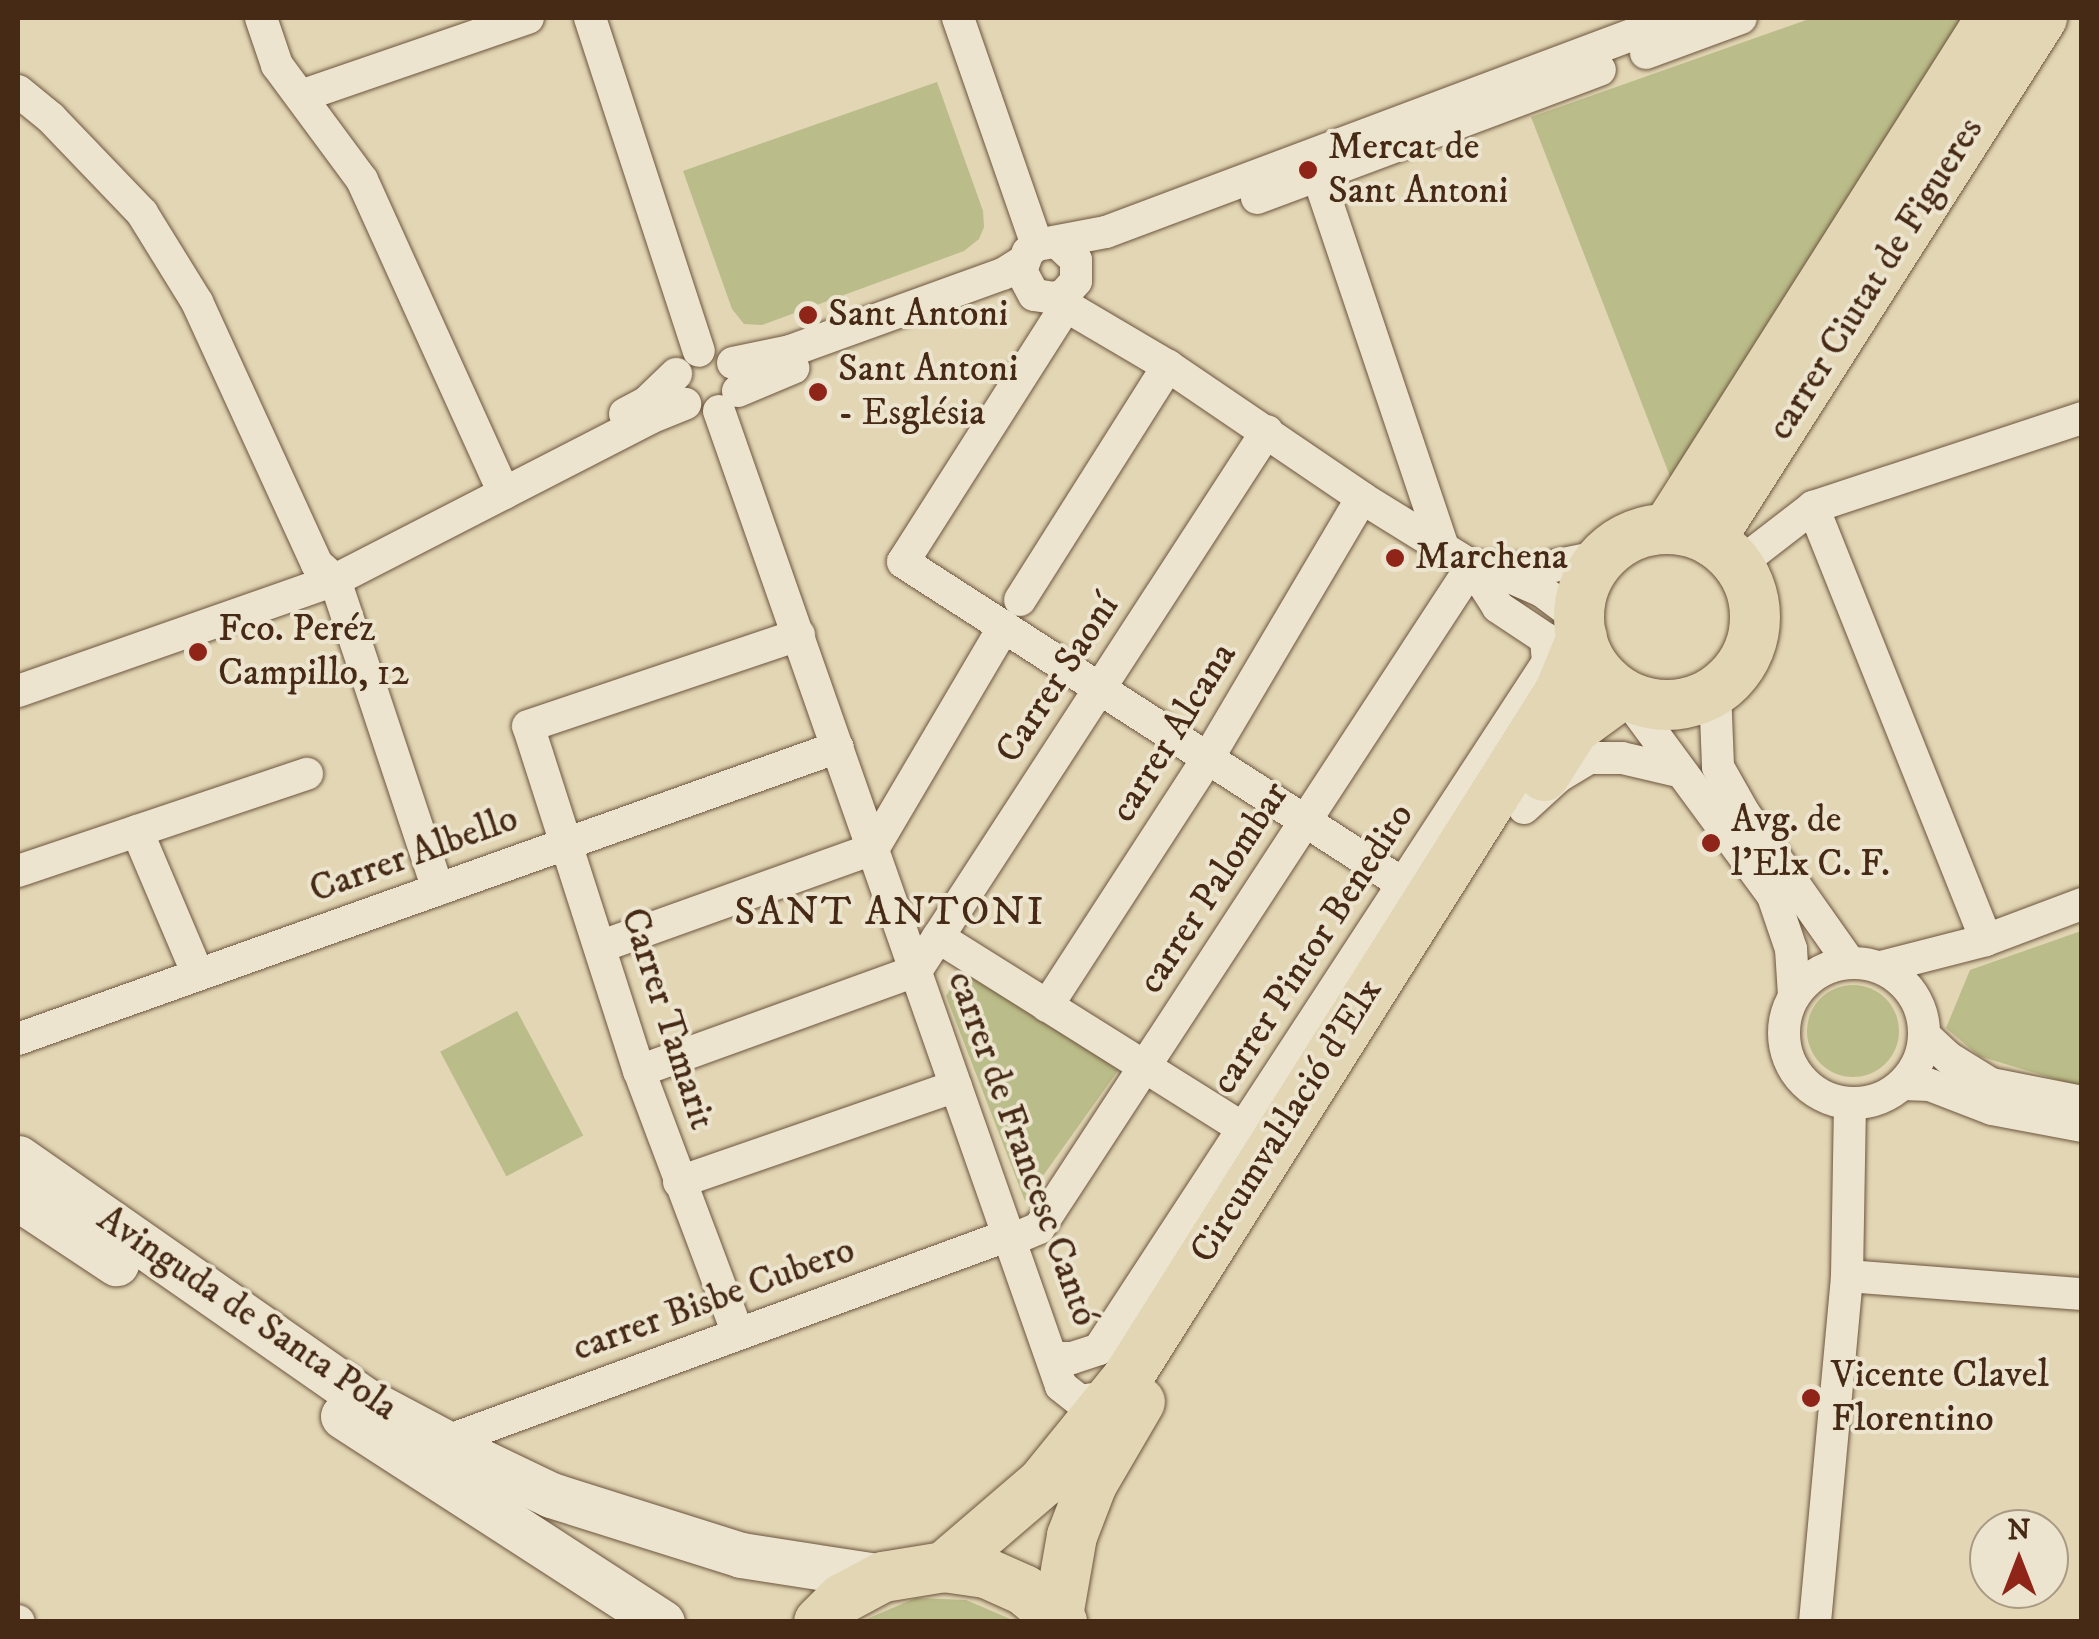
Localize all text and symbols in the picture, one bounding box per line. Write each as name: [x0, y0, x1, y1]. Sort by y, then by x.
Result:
street label: carrer Ciutat de Figueres: [1758, 109, 1994, 449]
place label: Mercat de Sant Antoni: [1328, 125, 1508, 214]
marker: Mercat de Sant Antoni: [1297, 159, 1319, 181]
place label: Sant Antoni: [828, 292, 1008, 338]
marker: Sant Antoni: [797, 304, 819, 326]
place label: Sant Antoni - Església: [838, 347, 1018, 436]
marker: Sant Antoni - Església: [807, 381, 829, 403]
place label: Marchena: [1415, 535, 1568, 581]
marker: Marchena: [1384, 547, 1406, 569]
street label: Carrer Saoní: [987, 586, 1129, 772]
place label: Fco. Peréz Campillo, 12: [218, 607, 409, 696]
street label: carrer Alcana: [1101, 635, 1247, 831]
marker: Fco. Peréz Campillo, 12: [187, 641, 209, 663]
street label: carrer Palombar: [1129, 774, 1299, 1002]
street label: carrer Pintor Benedito: [1202, 795, 1424, 1103]
street label: Carrer Albello: [304, 796, 524, 914]
place label: Avg. de l'Elx C. F.: [1731, 798, 1890, 888]
marker: Avg. de l'Elx C. F.: [1700, 832, 1722, 854]
district label: SANT ANTONI: [734, 889, 1046, 937]
street label: Carrer Tamarit: [610, 903, 724, 1135]
street label: carrer de Francesc Cantó: [937, 965, 1107, 1333]
street label: Circumval·lació d'Elx: [1181, 970, 1393, 1272]
street label: Avinguda de Santa Pola: [88, 1197, 406, 1431]
street label: carrer Bisbe Cubero: [567, 1228, 861, 1372]
place label: Vicente Clavel Florentino: [1831, 1353, 2049, 1442]
marker: Vicente Clavel Florentino: [1800, 1387, 1822, 1409]
north arrow: [1969, 1509, 2069, 1609]
text: N: [2008, 1513, 2030, 1548]

